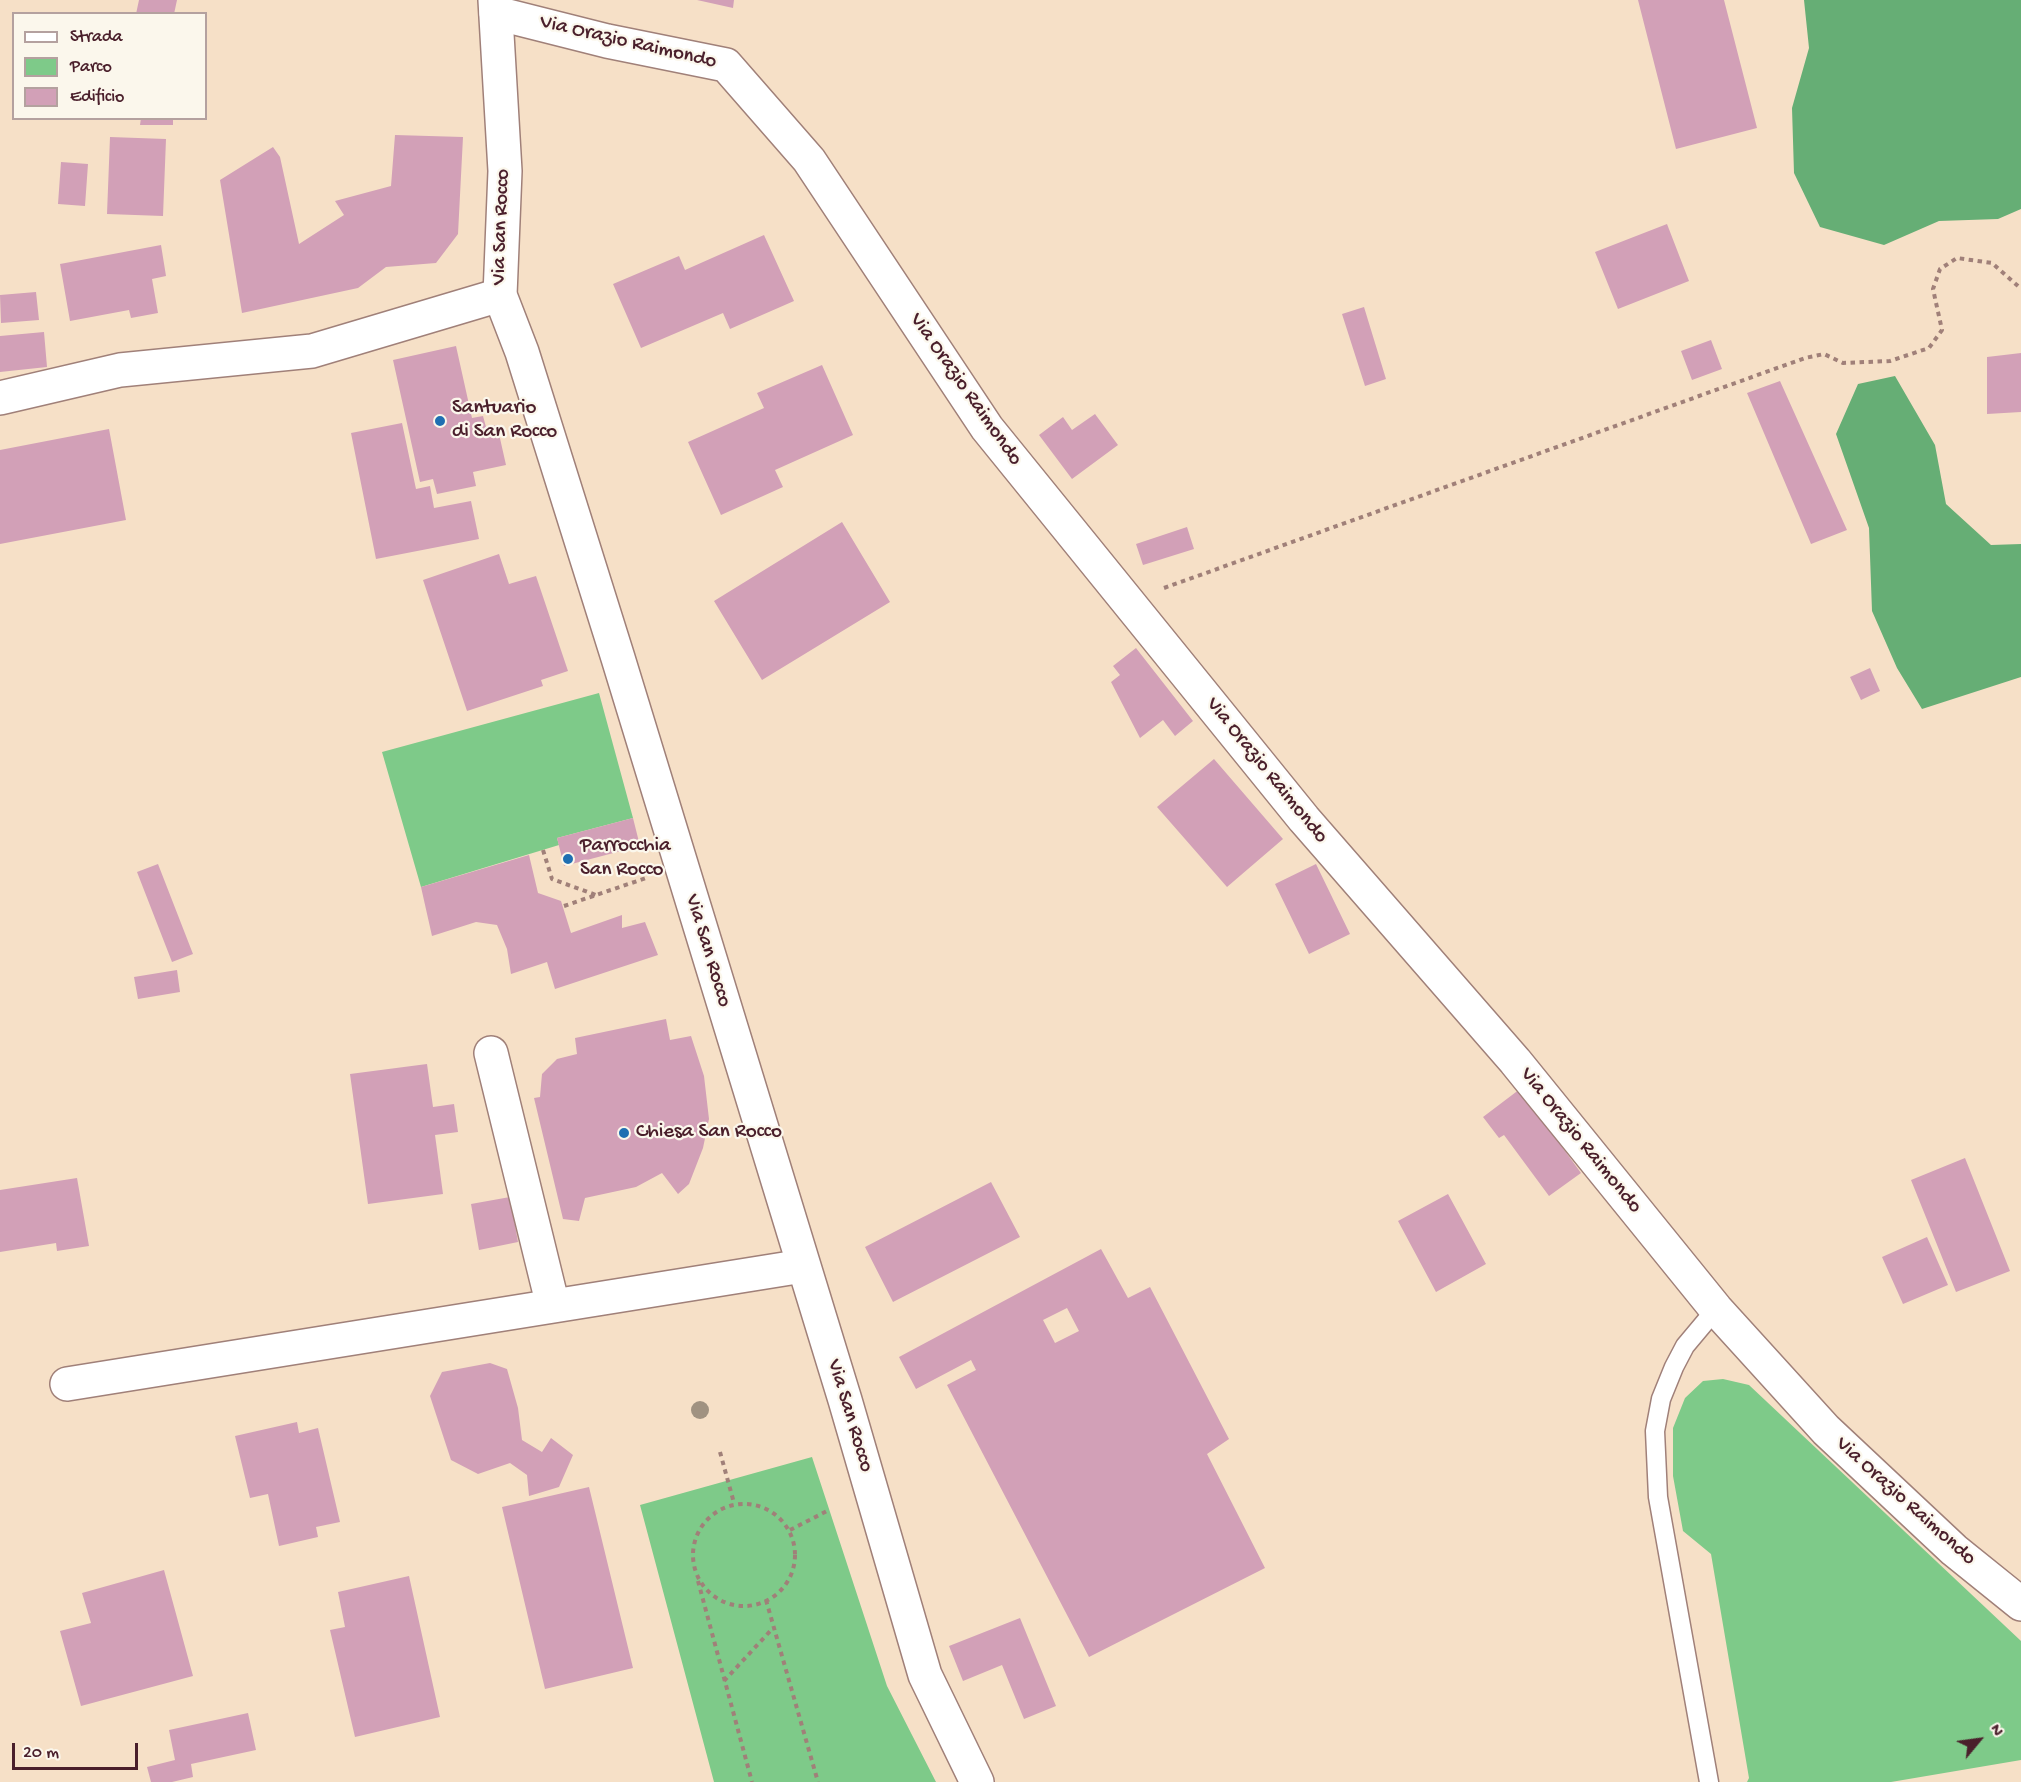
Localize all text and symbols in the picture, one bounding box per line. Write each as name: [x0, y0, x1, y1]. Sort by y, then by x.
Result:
street label: Via Orazio Raimondo: [537, 10, 719, 76]
legend: [12, 12, 207, 120]
text: Strada: [70, 27, 123, 48]
text: Parco: [70, 57, 112, 78]
text: Edificio: [70, 87, 124, 108]
street label: Via San Rocco: [487, 168, 517, 286]
street label: Via Orazio Raimondo: [903, 309, 1027, 471]
place label: Santuario di San Rocco: [452, 396, 557, 446]
marker: Santuario di San Rocco: [433, 414, 447, 428]
street label: Via Orazio Raimondo: [1199, 693, 1333, 849]
place label: Parrocchia San Rocco: [580, 834, 671, 884]
marker: Parrocchia San Rocco: [561, 852, 575, 866]
street label: Via San Rocco: [678, 892, 736, 1010]
street label: Via Orazio Raimondo: [1513, 1063, 1647, 1219]
place label: Chiesa San Rocco: [636, 1120, 782, 1146]
marker: Chiesa San Rocco: [617, 1126, 631, 1140]
street label: Via San Rocco: [820, 1357, 878, 1475]
street label: Via Orazio Raimondo: [1830, 1432, 1980, 1572]
north arrow: [1949, 1710, 2009, 1770]
text: N: [1984, 1722, 2006, 1740]
scale bar: [15, 1731, 141, 1769]
text: 20 m: [23, 1743, 59, 1764]

